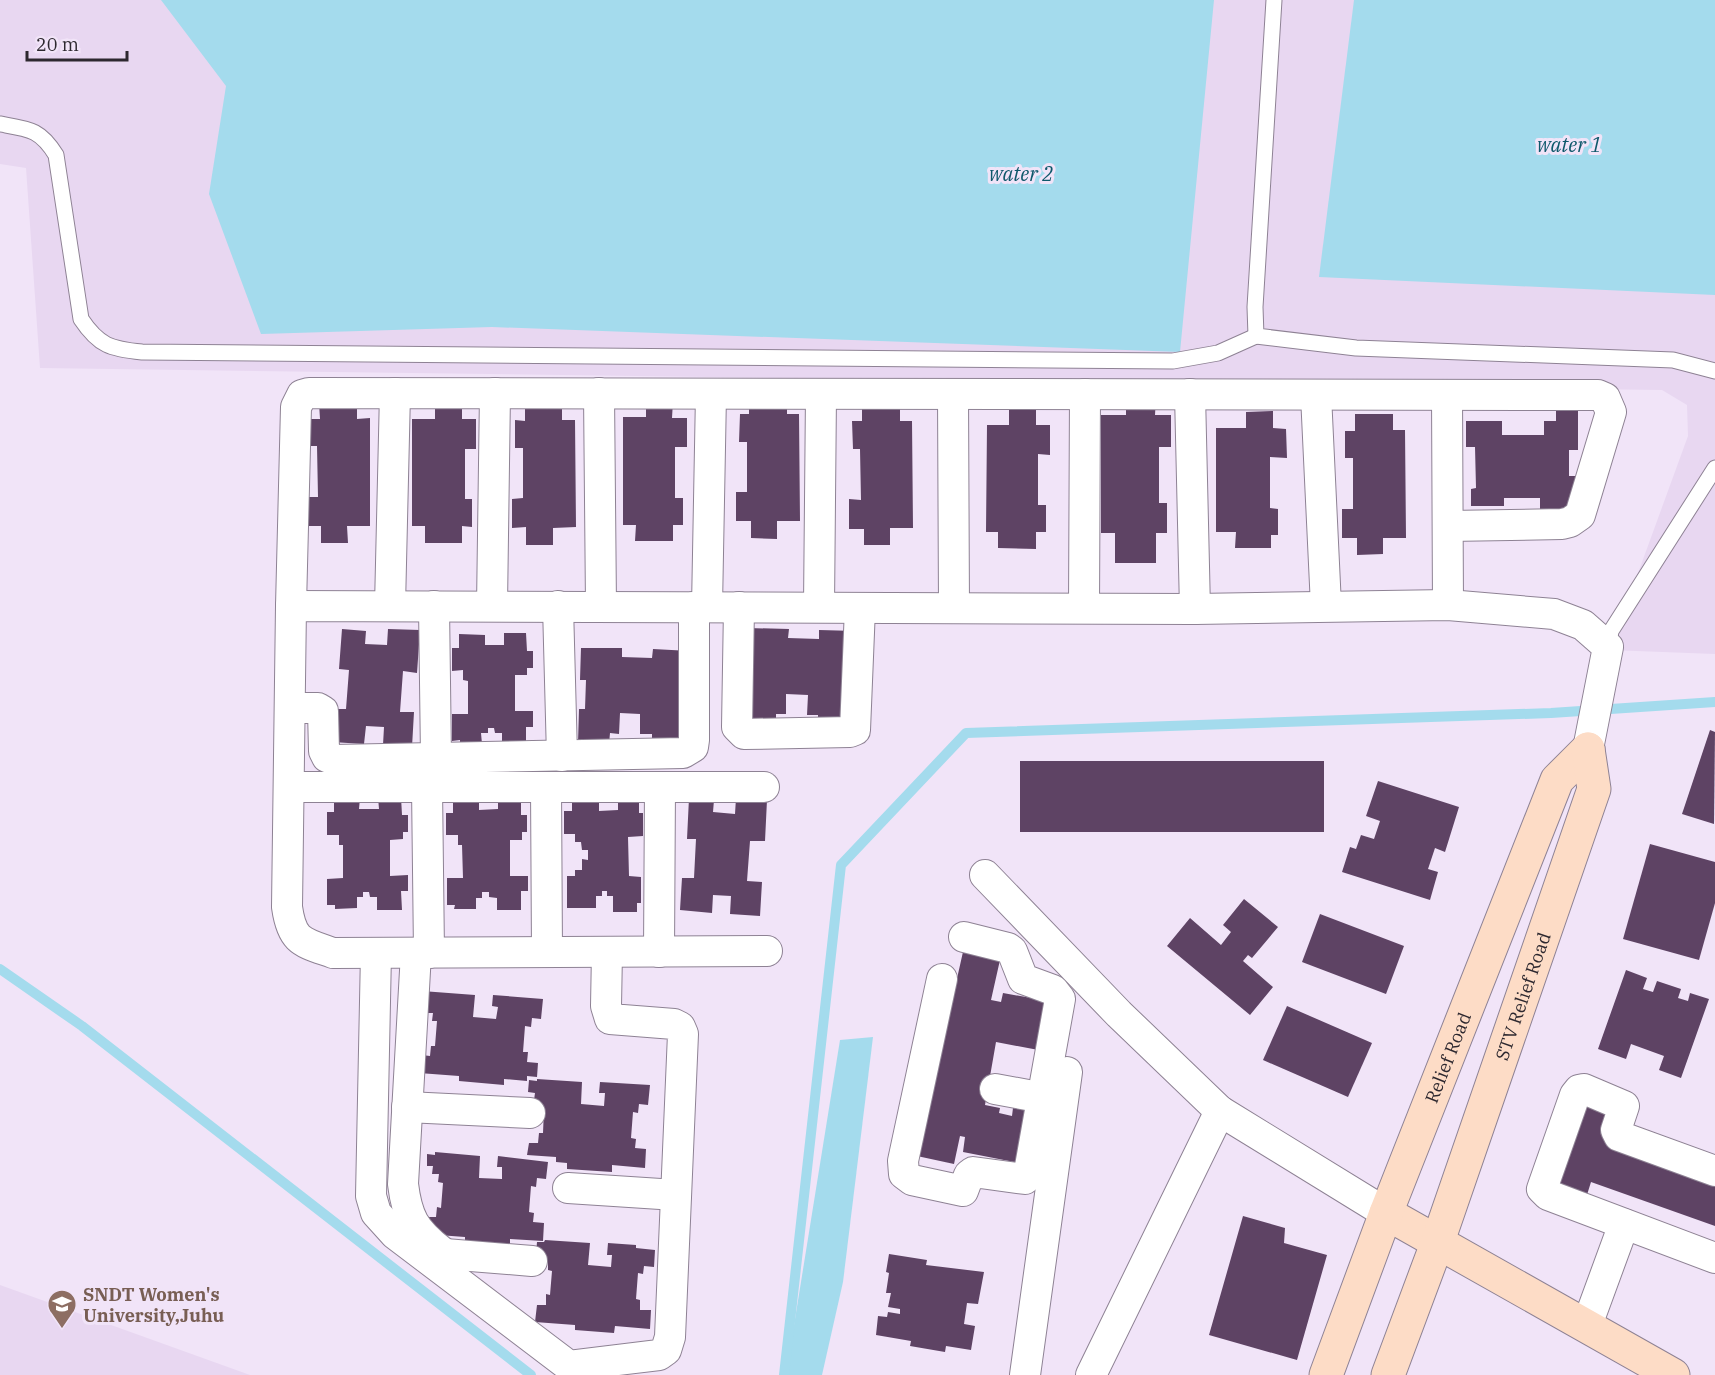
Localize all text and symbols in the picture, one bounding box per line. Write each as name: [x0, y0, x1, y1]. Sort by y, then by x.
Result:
scale bar: [27, 24, 128, 62]
text: 20 m: [36, 33, 79, 56]
water label: water 1: [1537, 131, 1601, 158]
water label: water 2: [989, 160, 1053, 187]
street label: STV Relief Road: [1490, 929, 1555, 1063]
street label: Relief Road: [1419, 1009, 1476, 1106]
place label: SNDT Women's University,Juhu: [83, 1283, 225, 1327]
school or university icon: SNDT Women's University,Juhu: [46, 1288, 78, 1330]

